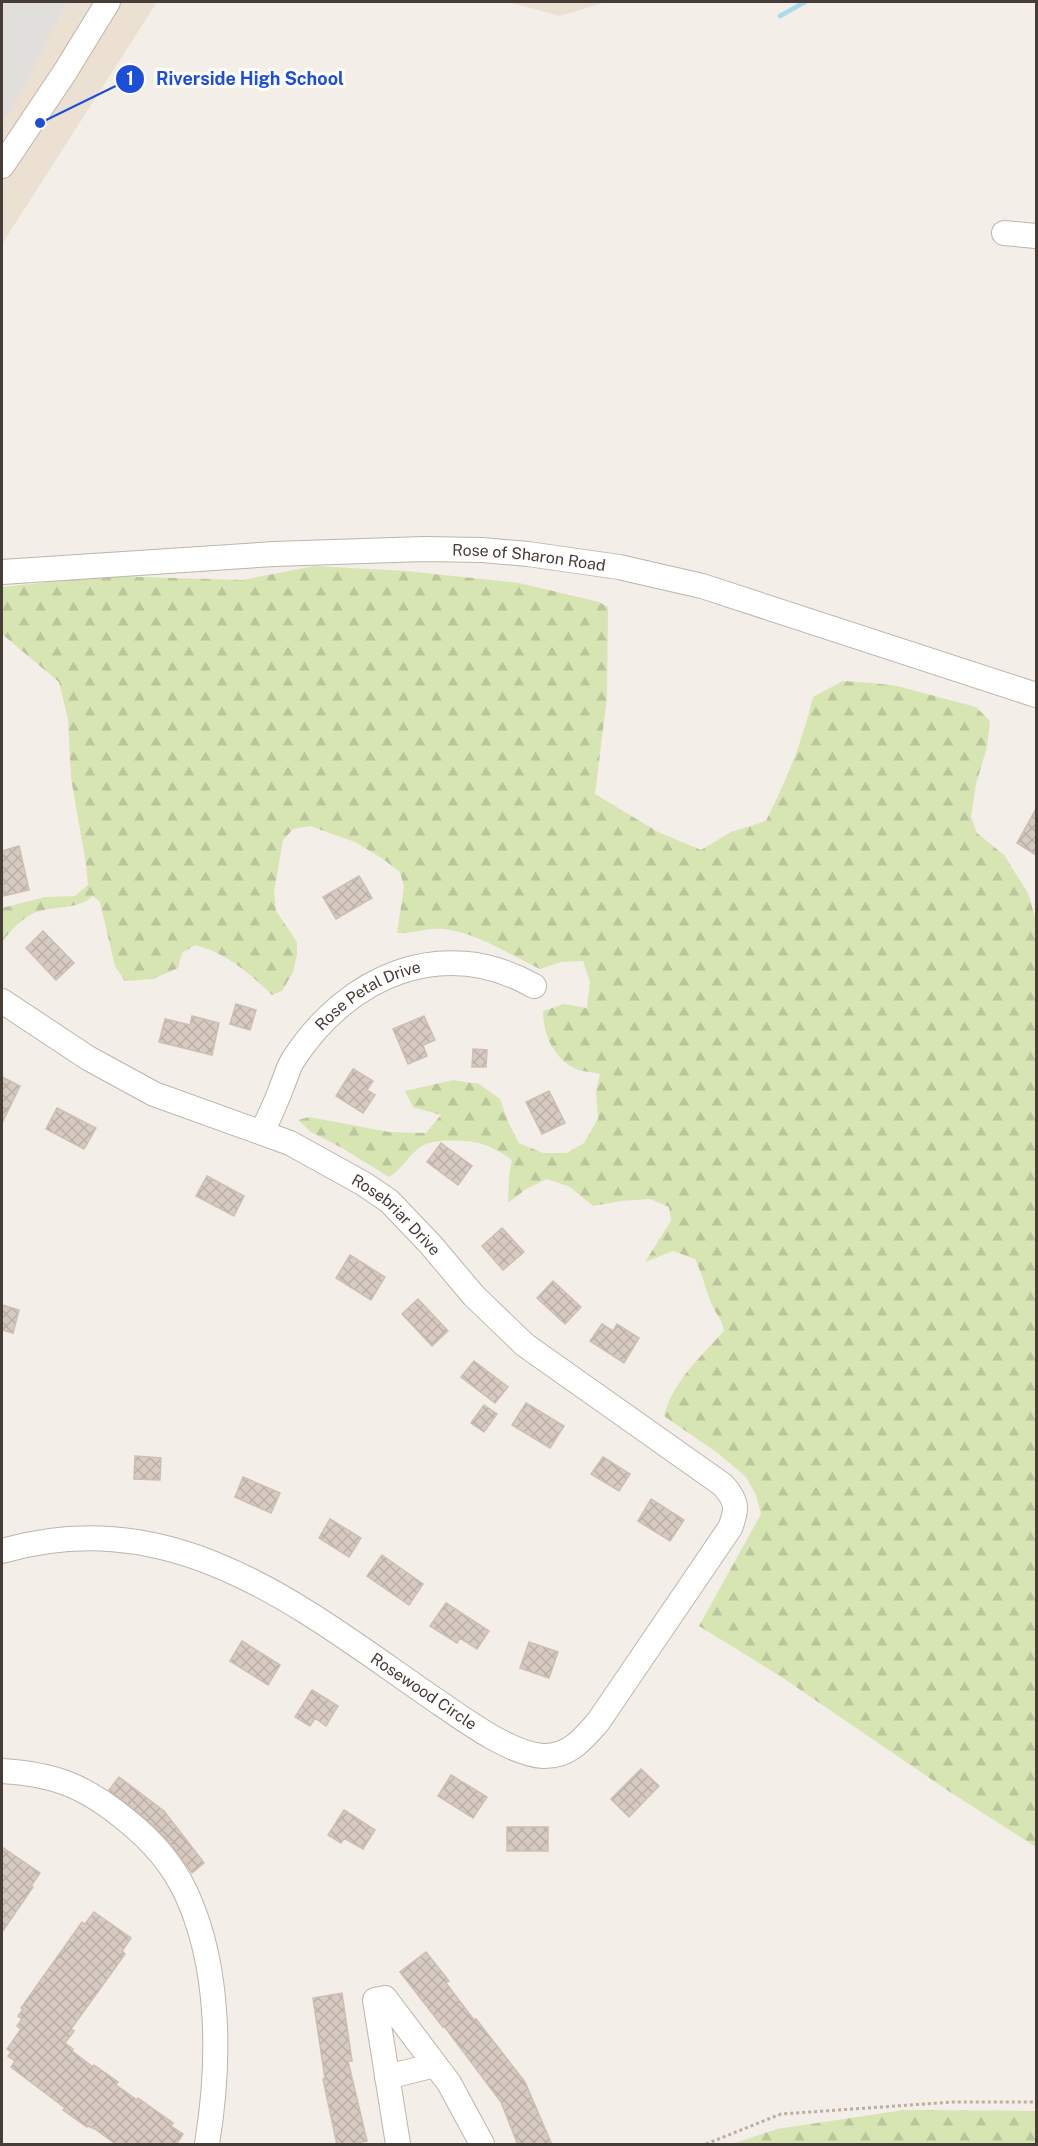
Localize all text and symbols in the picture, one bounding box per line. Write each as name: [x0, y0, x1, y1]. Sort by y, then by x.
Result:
callout: Riverside High School: [115, 61, 356, 97]
text: 1: [126, 68, 134, 89]
text: Riverside High School: [156, 68, 344, 89]
street label: Rose of Sharon Road: [452, 540, 607, 575]
street label: Rose Petal Drive: [311, 957, 422, 1034]
street label: Rosebriar Drive: [348, 1170, 445, 1259]
street label: Rosewood Circle: [367, 1649, 480, 1734]

